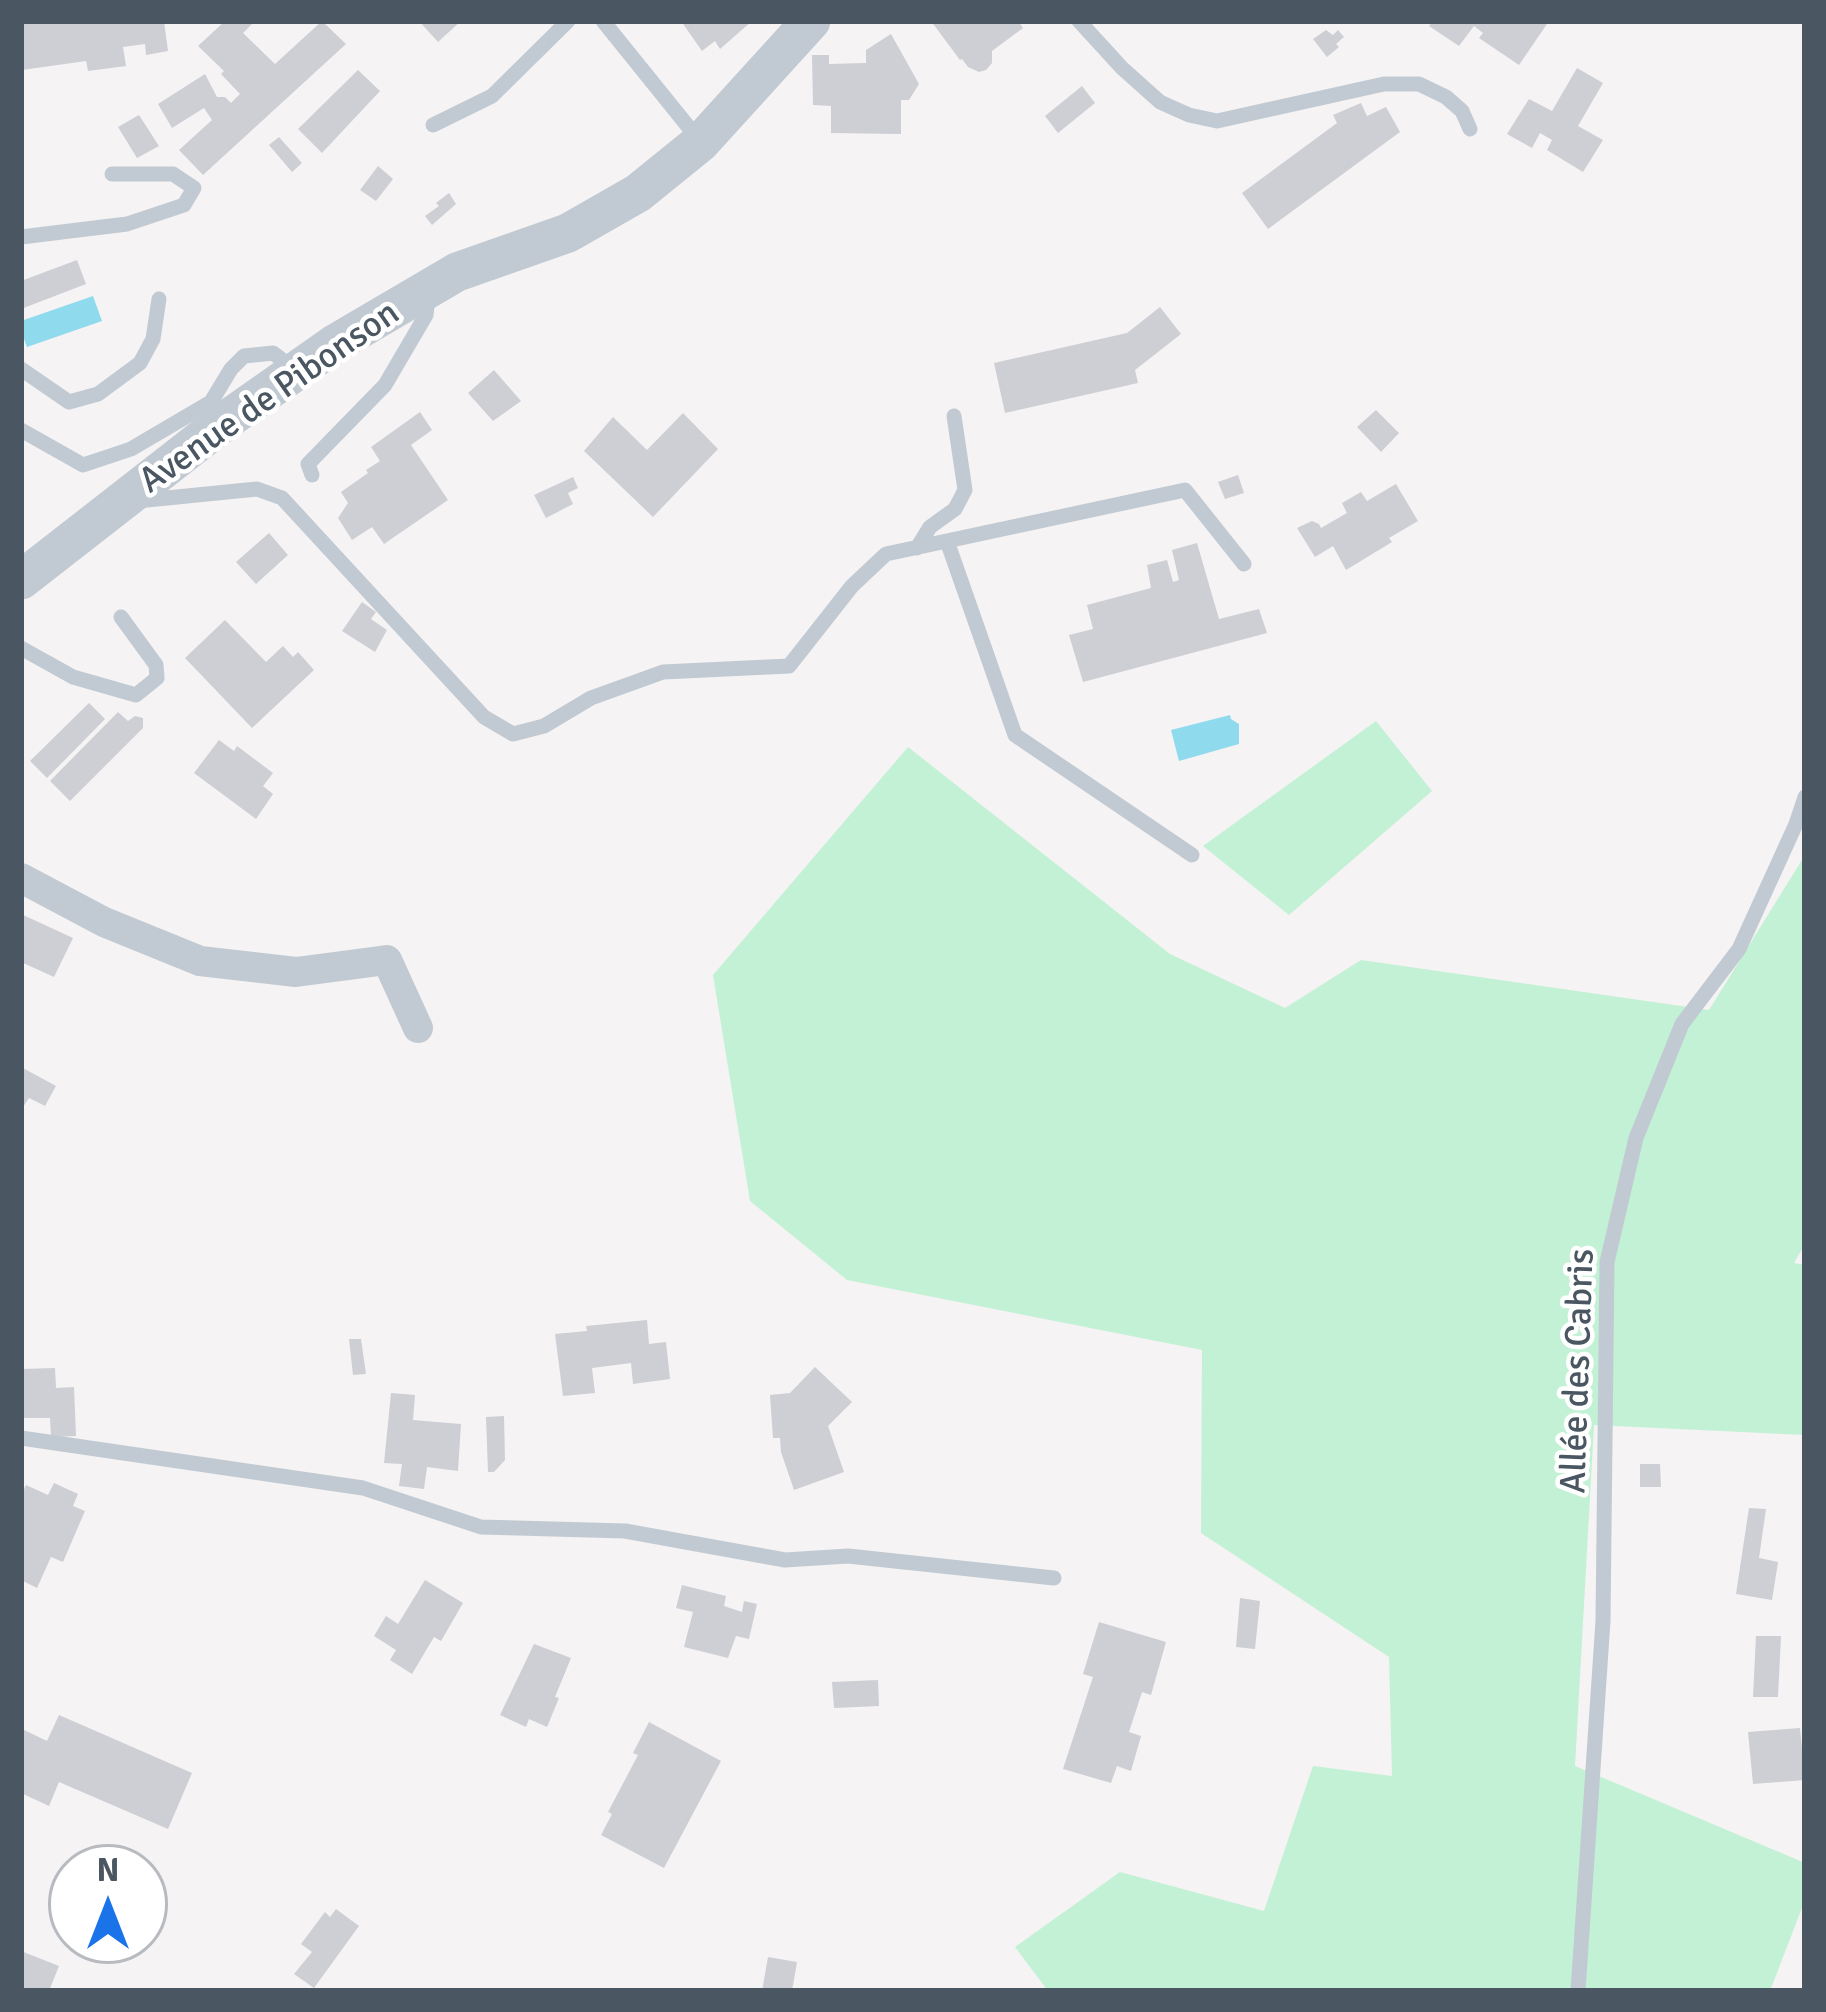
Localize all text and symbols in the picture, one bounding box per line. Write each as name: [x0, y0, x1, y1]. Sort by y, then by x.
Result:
street label: Avenue de Pibonson: [132, 292, 408, 504]
street label: Allée des Cabris: [1553, 1248, 1605, 1494]
north arrow: [48, 1844, 168, 1964]
text: N: [97, 1850, 119, 1891]

